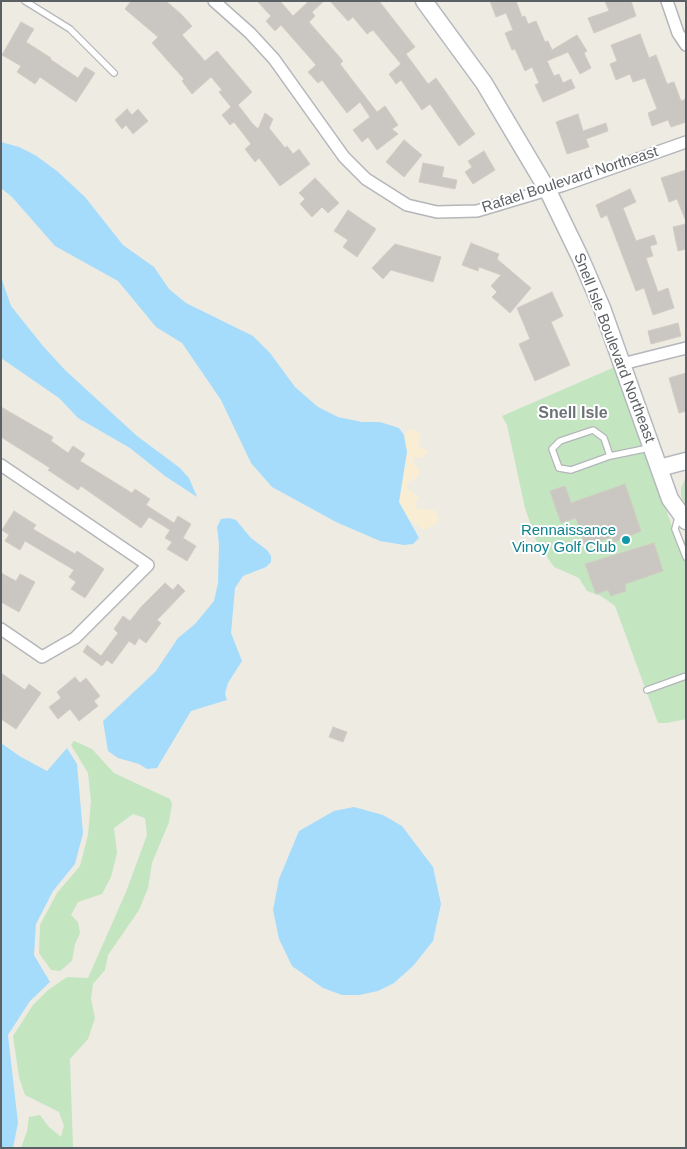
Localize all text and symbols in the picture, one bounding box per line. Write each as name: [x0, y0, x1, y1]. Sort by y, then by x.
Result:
street label: Rafael Boulevard Northeast: [480, 143, 660, 217]
street label: Snell Isle Boulevard Northeast: [569, 251, 659, 445]
district label: Snell Isle: [538, 404, 608, 424]
place label: Rennaissance Vinoy Golf Club: [512, 522, 616, 557]
marker: Rennaissance Vinoy Golf Club: [620, 534, 632, 546]

